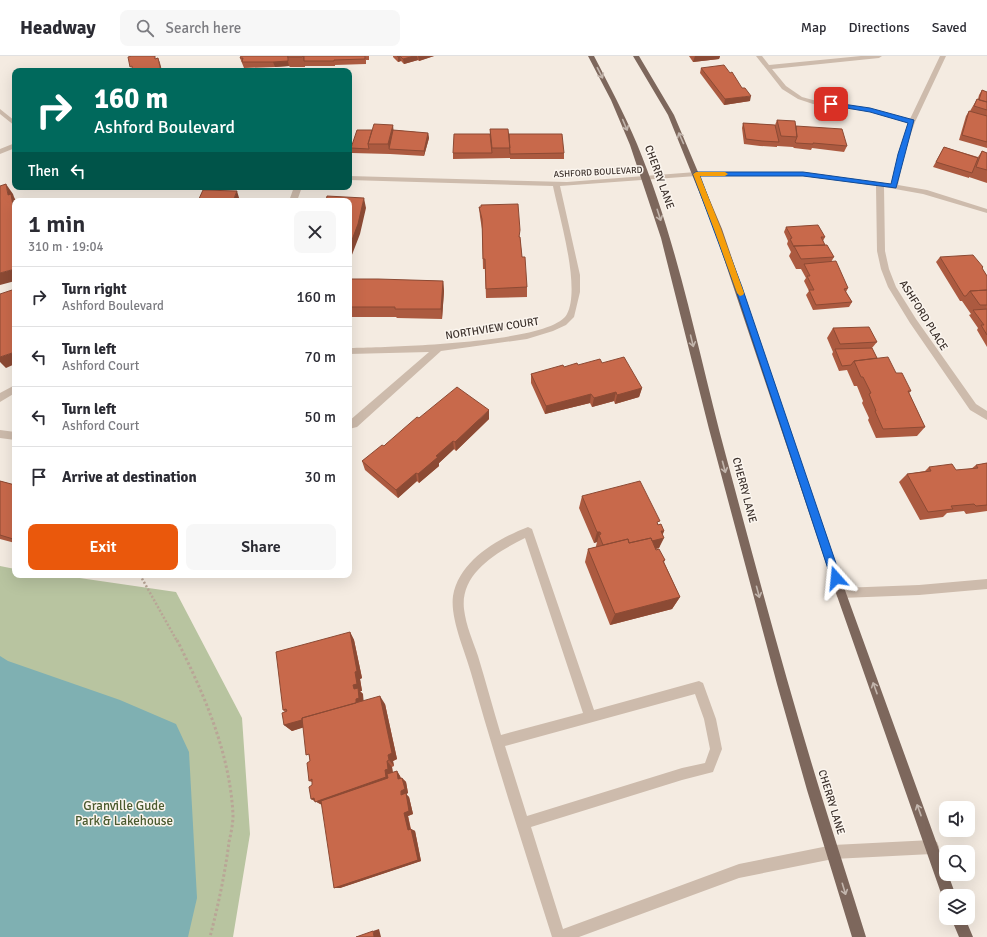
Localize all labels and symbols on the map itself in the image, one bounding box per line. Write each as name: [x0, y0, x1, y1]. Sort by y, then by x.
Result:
one-way arrow: [597, 66, 605, 78]
pin: [814, 87, 848, 121]
one-way arrow: [622, 119, 629, 131]
one-way arrow: [677, 133, 684, 145]
street label: CHERRY LANE: [642, 143, 677, 211]
street label: ASHFORD BOULEVARD: [553, 165, 643, 180]
one-way arrow: [656, 209, 663, 222]
street label: ASHFORD PLACE: [897, 278, 950, 353]
street label: NORTHVIEW COURT: [444, 315, 540, 342]
one-way arrow: [689, 334, 697, 347]
street label: CHERRY LANE: [730, 456, 759, 524]
one-way arrow: [721, 460, 729, 473]
position arrow: [815, 557, 857, 599]
one-way arrow: [755, 586, 762, 599]
one-way arrow: [871, 681, 878, 694]
street label: CHERRY LANE: [815, 768, 848, 836]
park label: Granville Gude Park & Lakehouse: [75, 798, 173, 829]
one-way arrow: [915, 804, 922, 817]
one-way arrow: [841, 882, 848, 895]

